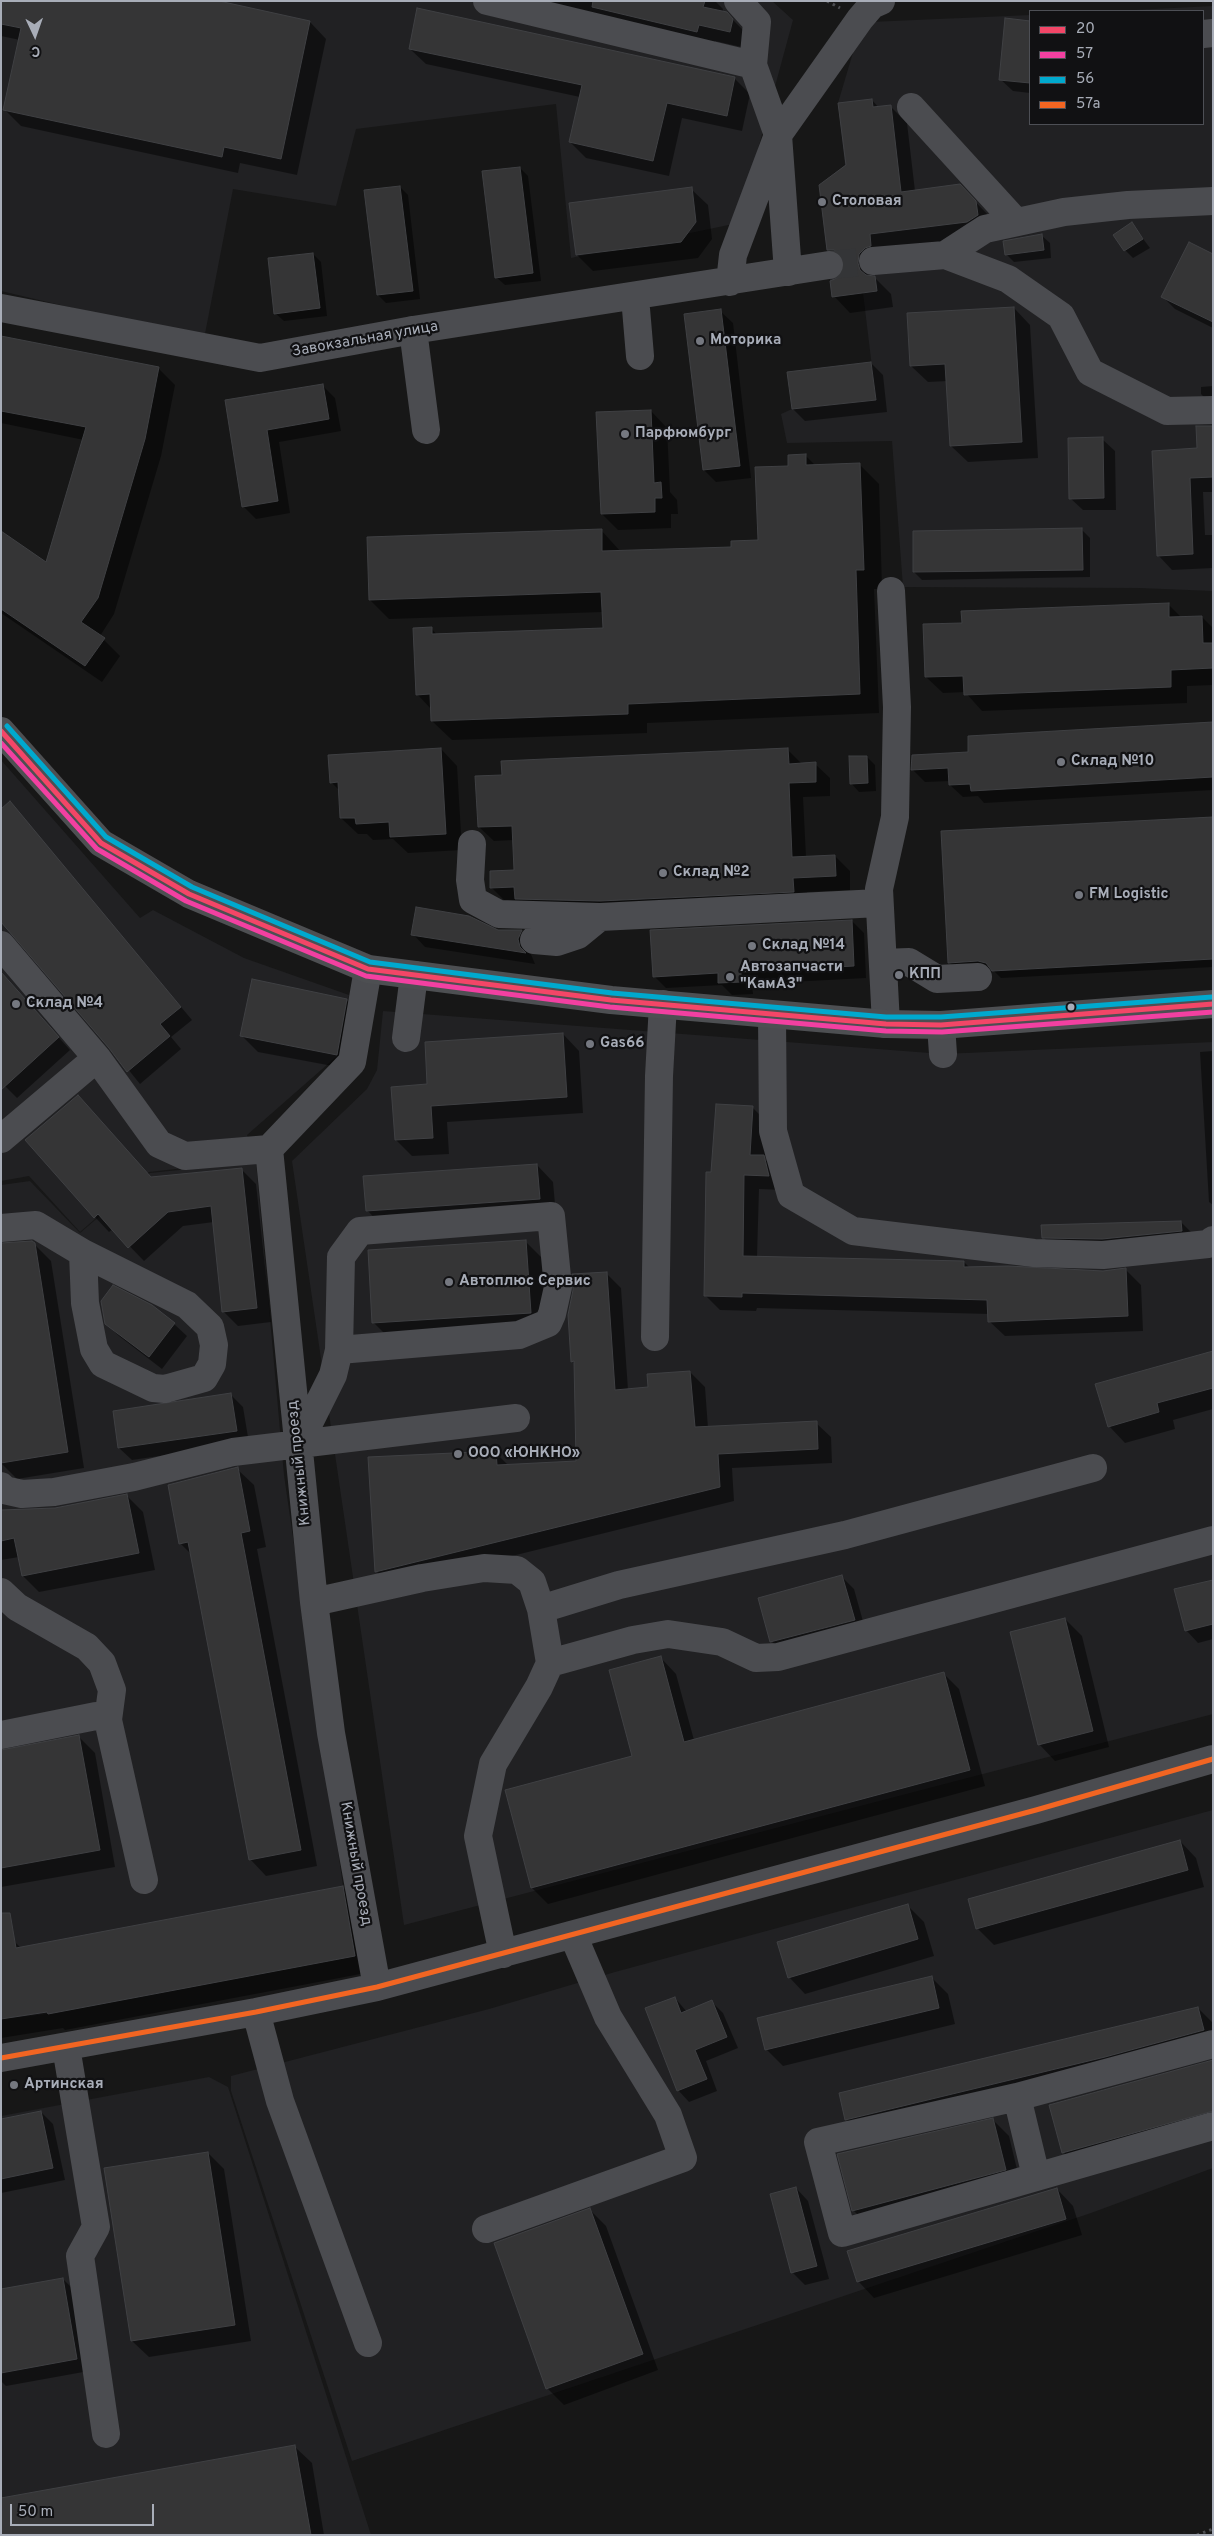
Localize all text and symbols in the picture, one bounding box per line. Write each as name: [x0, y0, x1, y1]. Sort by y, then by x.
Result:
north arrow: [10, 10, 60, 60]
legend: [1029, 10, 1204, 125]
text: 20: [1076, 20, 1095, 39]
text: С: [31, 42, 41, 59]
text: 57: [1076, 45, 1093, 64]
text: 56: [1076, 70, 1094, 89]
text: 57а: [1076, 95, 1100, 114]
place label: Столовая: [832, 193, 902, 211]
marker: Столовая: [816, 196, 828, 208]
street label: Завокзальная улица: [291, 318, 439, 362]
place label: Моторика: [710, 332, 781, 350]
marker: Моторика: [694, 335, 706, 347]
place label: Парфюмбург: [635, 425, 731, 443]
marker: Парфюмбург: [619, 428, 631, 440]
place label: Склад №10: [1071, 753, 1154, 771]
marker: Склад №10: [1055, 756, 1067, 768]
place label: Склад №2: [673, 864, 750, 882]
marker: Склад №2: [657, 867, 669, 879]
place label: FM Logistic: [1089, 886, 1169, 904]
marker: FM Logistic: [1073, 889, 1085, 901]
place label: Склад №14: [762, 937, 845, 955]
marker: Склад №14: [746, 940, 758, 952]
place label: Автозапчасти "КамАЗ": [740, 959, 843, 994]
place label: КПП: [909, 966, 941, 984]
marker: КПП: [893, 969, 905, 981]
marker: Автозапчасти "КамАЗ": [724, 971, 736, 983]
place label: Склад №4: [26, 995, 103, 1013]
marker: Склад №4: [10, 998, 22, 1010]
unlabelled marker: [1066, 1002, 1076, 1012]
place label: Gas66: [600, 1035, 644, 1053]
marker: Gas66: [584, 1038, 596, 1050]
place label: Автоплюс Сервис: [459, 1273, 591, 1291]
marker: Автоплюс Сервис: [443, 1276, 455, 1288]
street label: Книжный проезд: [284, 1400, 316, 1526]
place label: ООО «ЮНКНО»: [468, 1445, 580, 1463]
marker: ООО «ЮНКНО»: [452, 1448, 464, 1460]
street label: Книжный проезд: [335, 1801, 375, 1927]
place label: Артинская: [24, 2076, 104, 2094]
marker: Артинская: [8, 2079, 20, 2091]
scale bar: [12, 2494, 156, 2526]
text: 50 m: [18, 2503, 53, 2522]

